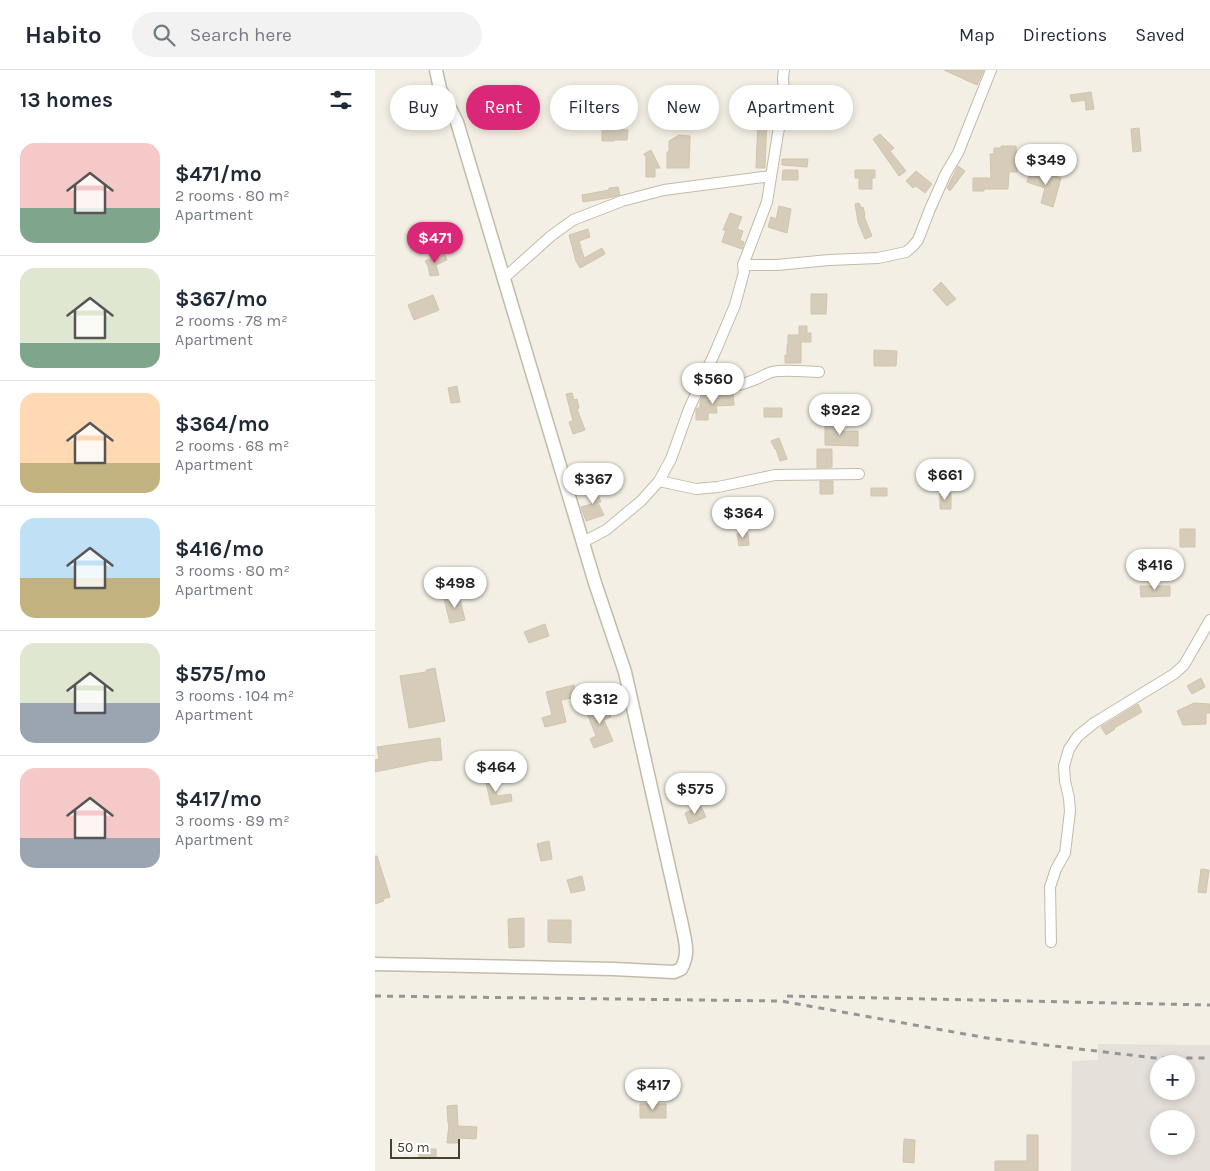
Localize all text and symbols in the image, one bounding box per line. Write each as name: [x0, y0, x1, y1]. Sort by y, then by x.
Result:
search box: [132, 12, 482, 57]
text: Habito: [25, 21, 102, 49]
icon: search: [150, 21, 178, 49]
text: Search here: [190, 24, 292, 46]
text: Map: [959, 24, 995, 46]
text: Directions: [1023, 24, 1107, 46]
text: Saved: [1135, 24, 1185, 46]
chip: Buy: [390, 85, 456, 130]
chip: Rent: [466, 85, 540, 130]
chip: Filters: [550, 85, 638, 130]
chip: New: [648, 85, 719, 130]
chip: Apartment: [729, 85, 853, 130]
icon: filters: [327, 86, 355, 114]
text: 13 homes: [20, 88, 113, 112]
pin: $349: [1016, 144, 1076, 186]
text: $349: [1026, 150, 1066, 169]
text: $471/mo: [175, 162, 262, 186]
icon: home: [60, 163, 120, 223]
text: 2 rooms · 80 m²: [175, 186, 290, 205]
text: Apartment: [175, 205, 253, 224]
pin: $471: [405, 222, 465, 264]
text: $471: [418, 228, 452, 247]
text: $367/mo: [175, 287, 267, 311]
icon: home: [60, 288, 120, 348]
text: 2 rooms · 78 m²: [175, 311, 288, 330]
text: Apartment: [175, 330, 253, 349]
pin: $560: [683, 362, 743, 405]
text: $560: [693, 369, 733, 388]
pin: $922: [810, 394, 870, 436]
text: $922: [820, 400, 860, 419]
text: $364/mo: [175, 412, 270, 436]
icon: home: [60, 413, 120, 473]
text: 2 rooms · 68 m²: [175, 436, 289, 455]
text: Apartment: [175, 455, 253, 474]
pin: $661: [915, 458, 975, 501]
pin: $367: [563, 462, 623, 505]
text: $661: [927, 465, 963, 484]
text: $367: [574, 469, 612, 488]
pin: $364: [713, 496, 773, 539]
text: $364: [723, 503, 763, 522]
text: $416/mo: [175, 537, 264, 561]
icon: home: [60, 538, 120, 598]
pin: $416: [1125, 548, 1185, 591]
text: $416: [1137, 555, 1173, 574]
text: 3 rooms · 80 m²: [175, 561, 290, 580]
pin: $498: [425, 566, 485, 609]
text: $498: [435, 573, 475, 592]
text: Apartment: [175, 580, 253, 599]
text: $575/mo: [175, 662, 266, 686]
icon: home: [60, 663, 120, 723]
pin: $312: [570, 682, 630, 725]
text: 3 rooms · 104 m²: [175, 686, 294, 705]
text: $312: [582, 689, 618, 708]
text: Apartment: [175, 705, 253, 724]
pin: $464: [466, 750, 526, 793]
text: $464: [476, 757, 516, 776]
pin: $575: [665, 772, 725, 815]
text: $575: [676, 779, 714, 798]
text: $417/mo: [175, 787, 262, 811]
icon: home: [60, 788, 120, 848]
text: 3 rooms · 89 m²: [175, 811, 290, 830]
text: Apartment: [175, 830, 253, 849]
map controls: [1150, 1055, 1195, 1155]
button: +: [1150, 1055, 1195, 1100]
pin: $417: [623, 1068, 683, 1111]
text: $417: [636, 1075, 670, 1094]
button: −: [1150, 1110, 1195, 1155]
scale bar: [390, 1136, 460, 1159]
text: 50 m: [397, 1139, 430, 1156]

